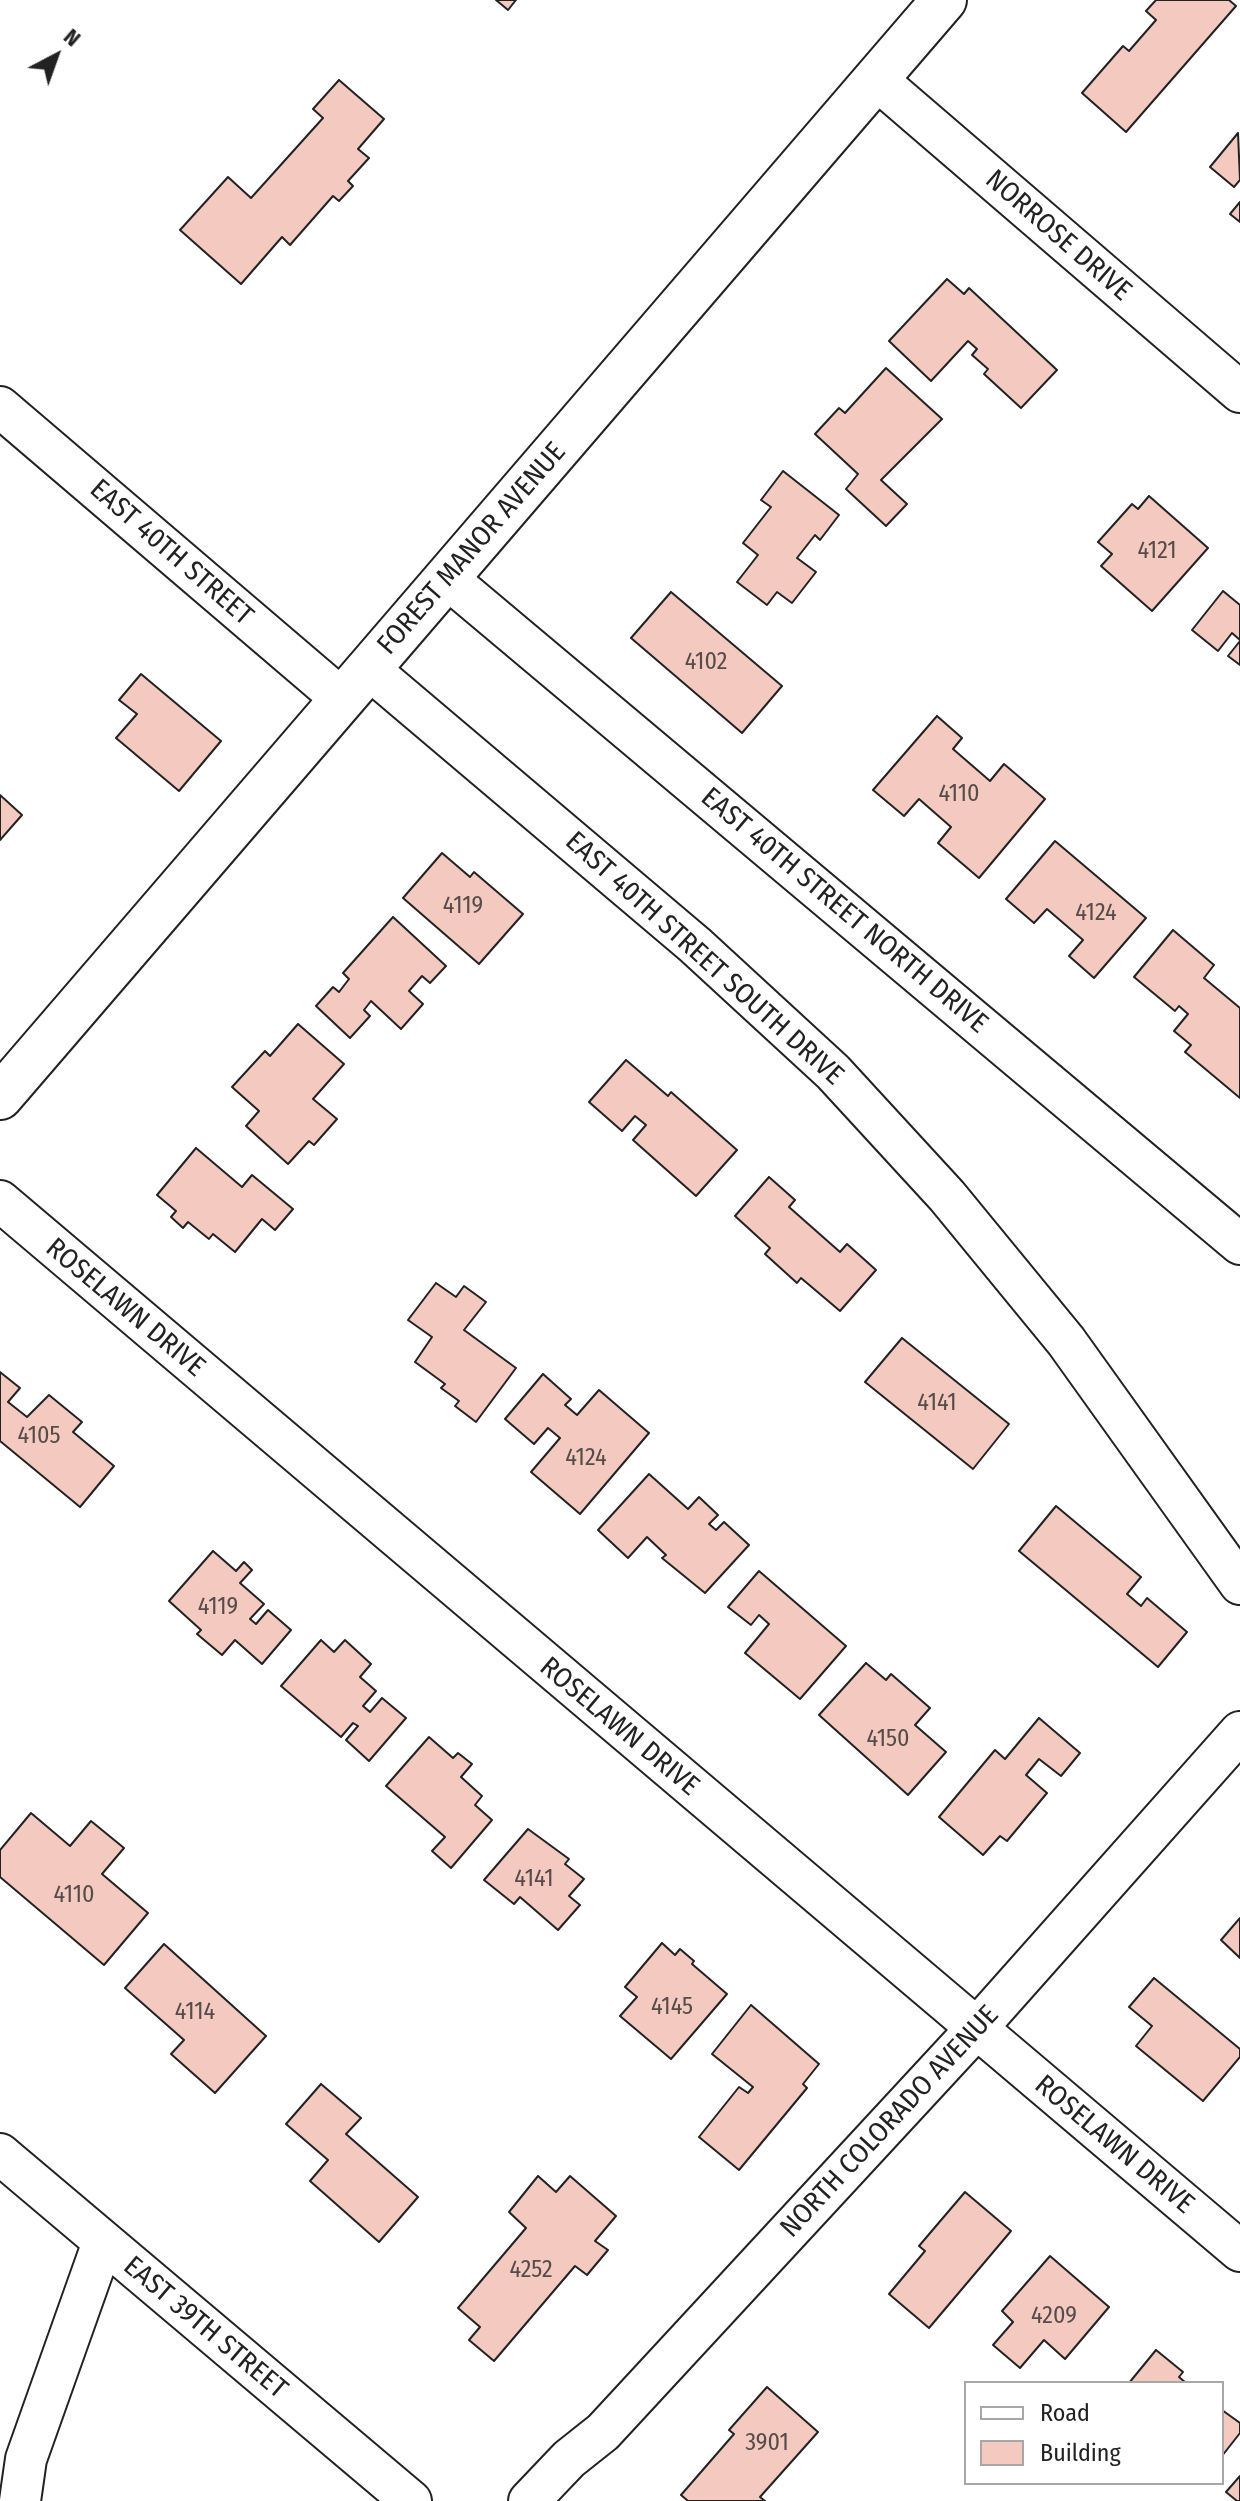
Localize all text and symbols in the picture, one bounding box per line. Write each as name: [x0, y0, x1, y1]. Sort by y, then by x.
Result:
north arrow: [16, 16, 96, 96]
text: N: [58, 23, 86, 52]
street label: NORROSE DRIVE: [978, 164, 1138, 308]
street label: FOREST MANOR AVENUE: [371, 436, 573, 662]
street label: EAST 40TH STREET: [83, 473, 259, 633]
house number: 4121: [1137, 537, 1177, 565]
house number: 4102: [685, 648, 727, 676]
house number: 4110: [938, 780, 980, 808]
street label: EAST 40TH STREET NORTH DRIVE: [694, 781, 994, 1041]
street label: EAST 40TH STREET SOUTH DRIVE: [558, 825, 850, 1093]
house number: 4119: [443, 892, 483, 920]
house number: 4124: [1075, 899, 1117, 927]
street label: ROSELAWN DRIVE: [39, 1232, 211, 1384]
house number: 4141: [917, 1389, 957, 1417]
house number: 4105: [17, 1422, 61, 1450]
house number: 4124: [565, 1444, 607, 1472]
house number: 4119: [198, 1593, 238, 1621]
street label: ROSELAWN DRIVE: [533, 1651, 705, 1803]
house number: 4150: [866, 1725, 910, 1753]
house number: 4141: [514, 1865, 554, 1893]
house number: 4110: [53, 1881, 95, 1909]
house number: 4145: [651, 1993, 693, 2021]
house number: 4114: [175, 1998, 215, 2026]
street label: NORTH COLORADO AVENUE: [774, 1999, 1006, 2245]
street label: ROSELAWN DRIVE: [1028, 2069, 1200, 2221]
street label: EAST 39TH STREET: [116, 2250, 294, 2406]
house number: 4252: [509, 2256, 553, 2284]
house number: 4209: [1031, 2302, 1077, 2330]
legend: [964, 2381, 1224, 2485]
text: Road: [1040, 2399, 1090, 2427]
house number: 3901: [745, 2429, 789, 2457]
text: Building: [1040, 2439, 1121, 2467]

